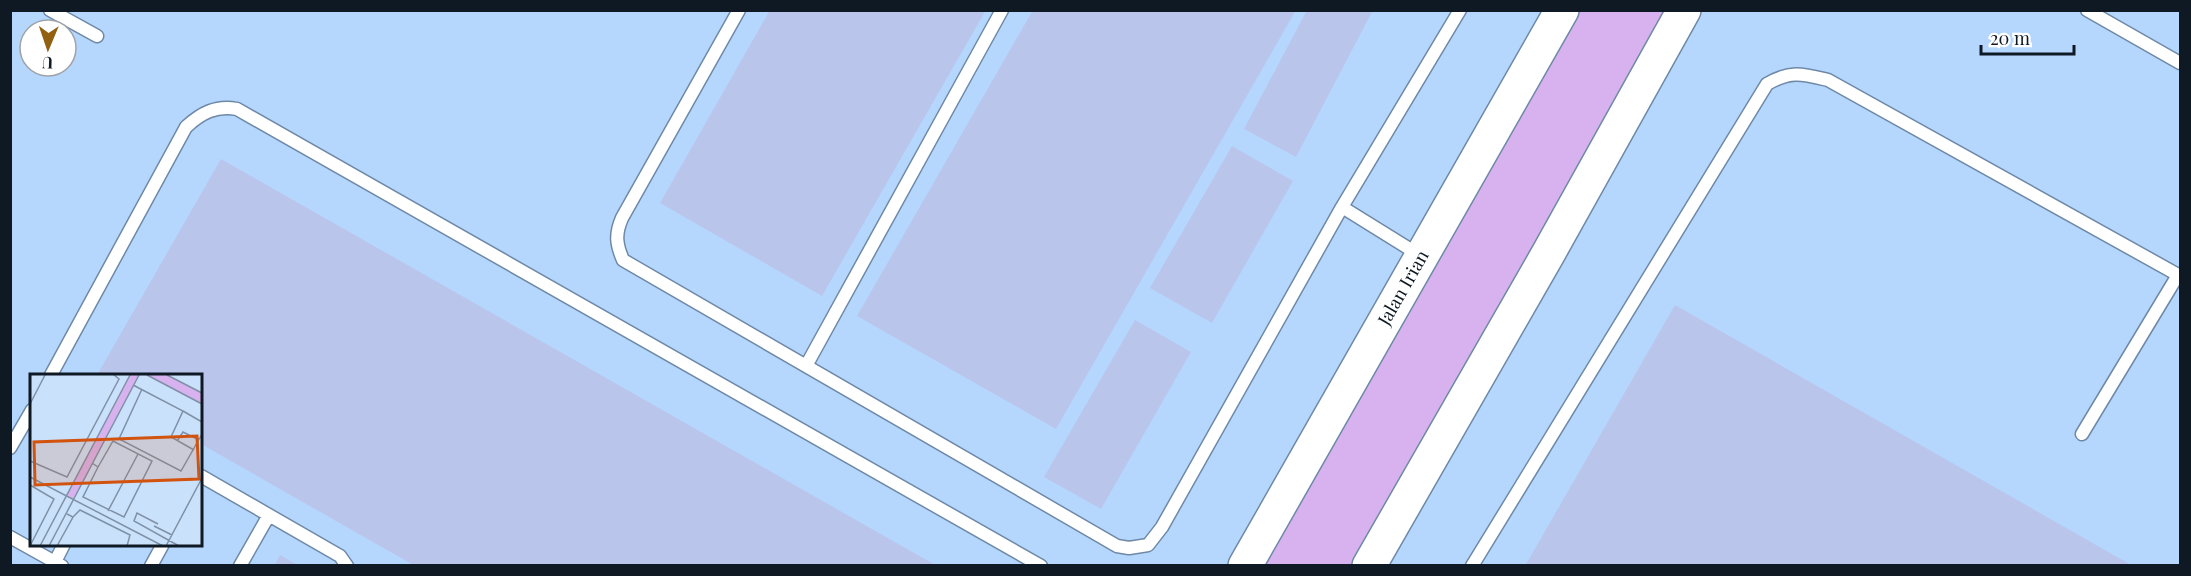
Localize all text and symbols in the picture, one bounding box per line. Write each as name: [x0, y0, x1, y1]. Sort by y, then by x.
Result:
north arrow: [18, 18, 78, 78]
scale bar: [1981, 18, 2074, 56]
text: 20 m: [1990, 26, 2030, 50]
text: U: [42, 53, 53, 74]
street label: Jalan Irian: [1371, 245, 1434, 330]
inset map: [30, 374, 202, 546]

